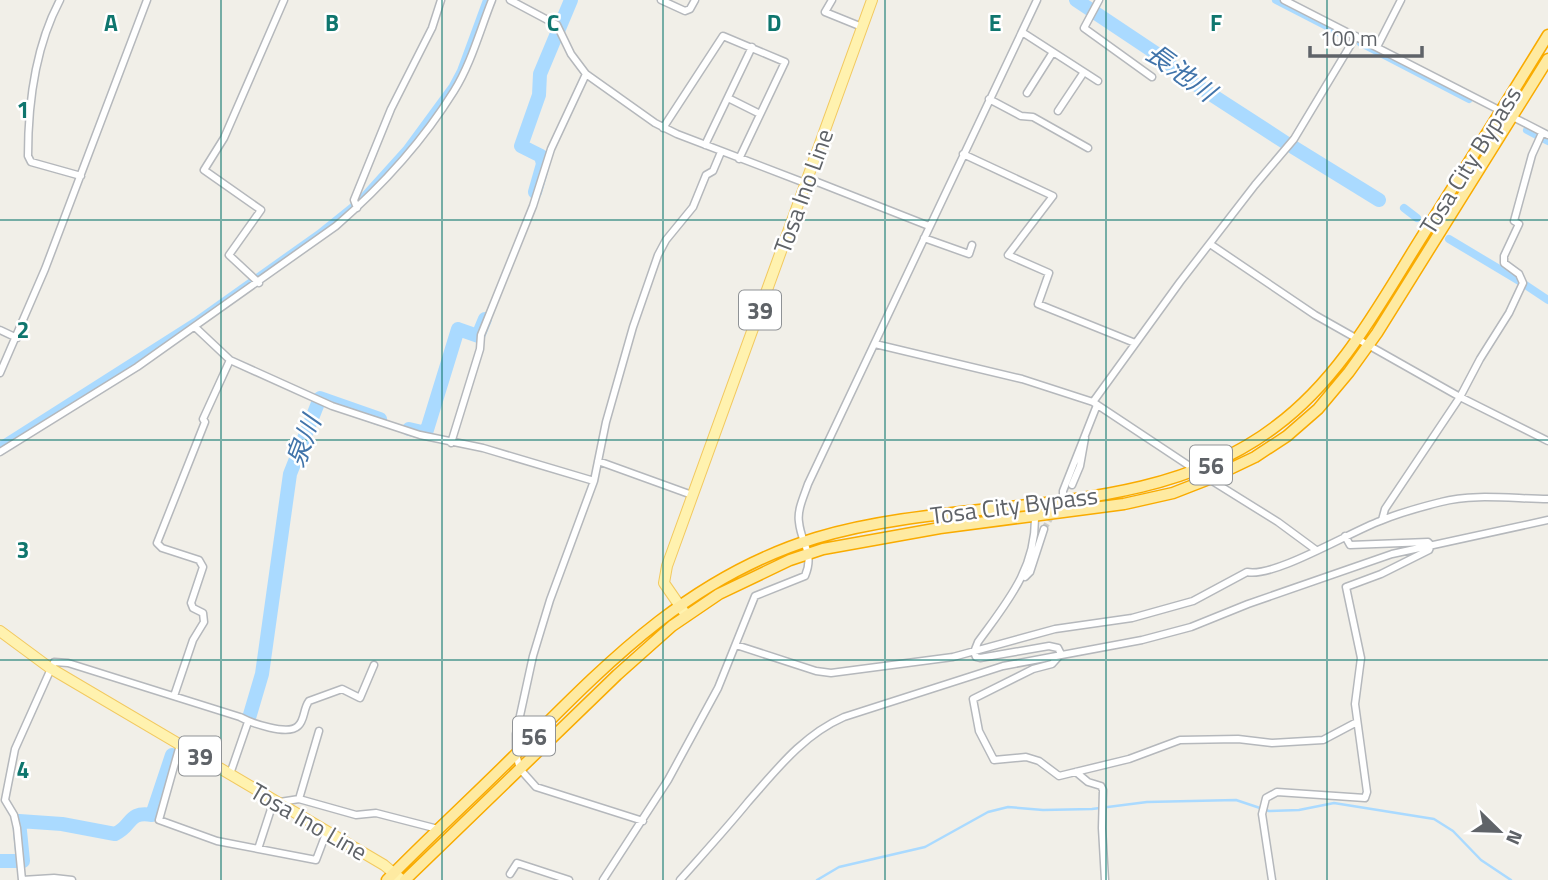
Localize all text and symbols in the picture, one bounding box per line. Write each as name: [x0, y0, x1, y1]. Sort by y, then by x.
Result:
text: A: [104, 5, 118, 40]
text: B: [325, 5, 339, 40]
text: C: [547, 5, 559, 40]
text: D: [767, 5, 781, 40]
text: E: [989, 5, 1001, 40]
text: F: [1210, 5, 1222, 40]
scale bar: [1310, 14, 1422, 58]
text: 100 m: [1320, 22, 1377, 54]
water label: 長池川: [1138, 33, 1226, 112]
street label: Tosa City Bypass: [1410, 79, 1530, 241]
text: 1: [17, 92, 29, 127]
street label: Tosa Ino Line: [764, 124, 842, 258]
road number: 39: [739, 290, 781, 330]
text: 2: [17, 312, 29, 347]
water label: 泉川: [275, 407, 332, 472]
road number: 56: [1190, 446, 1232, 485]
street label: Tosa City Bypass: [928, 477, 1100, 533]
text: 3: [17, 532, 29, 567]
road number: 56: [513, 716, 555, 756]
road number: 39: [179, 736, 221, 776]
text: 4: [17, 752, 29, 787]
street label: Tosa Ino Line: [244, 773, 374, 869]
north arrow: [1464, 796, 1534, 866]
text: N: [1499, 826, 1531, 850]

